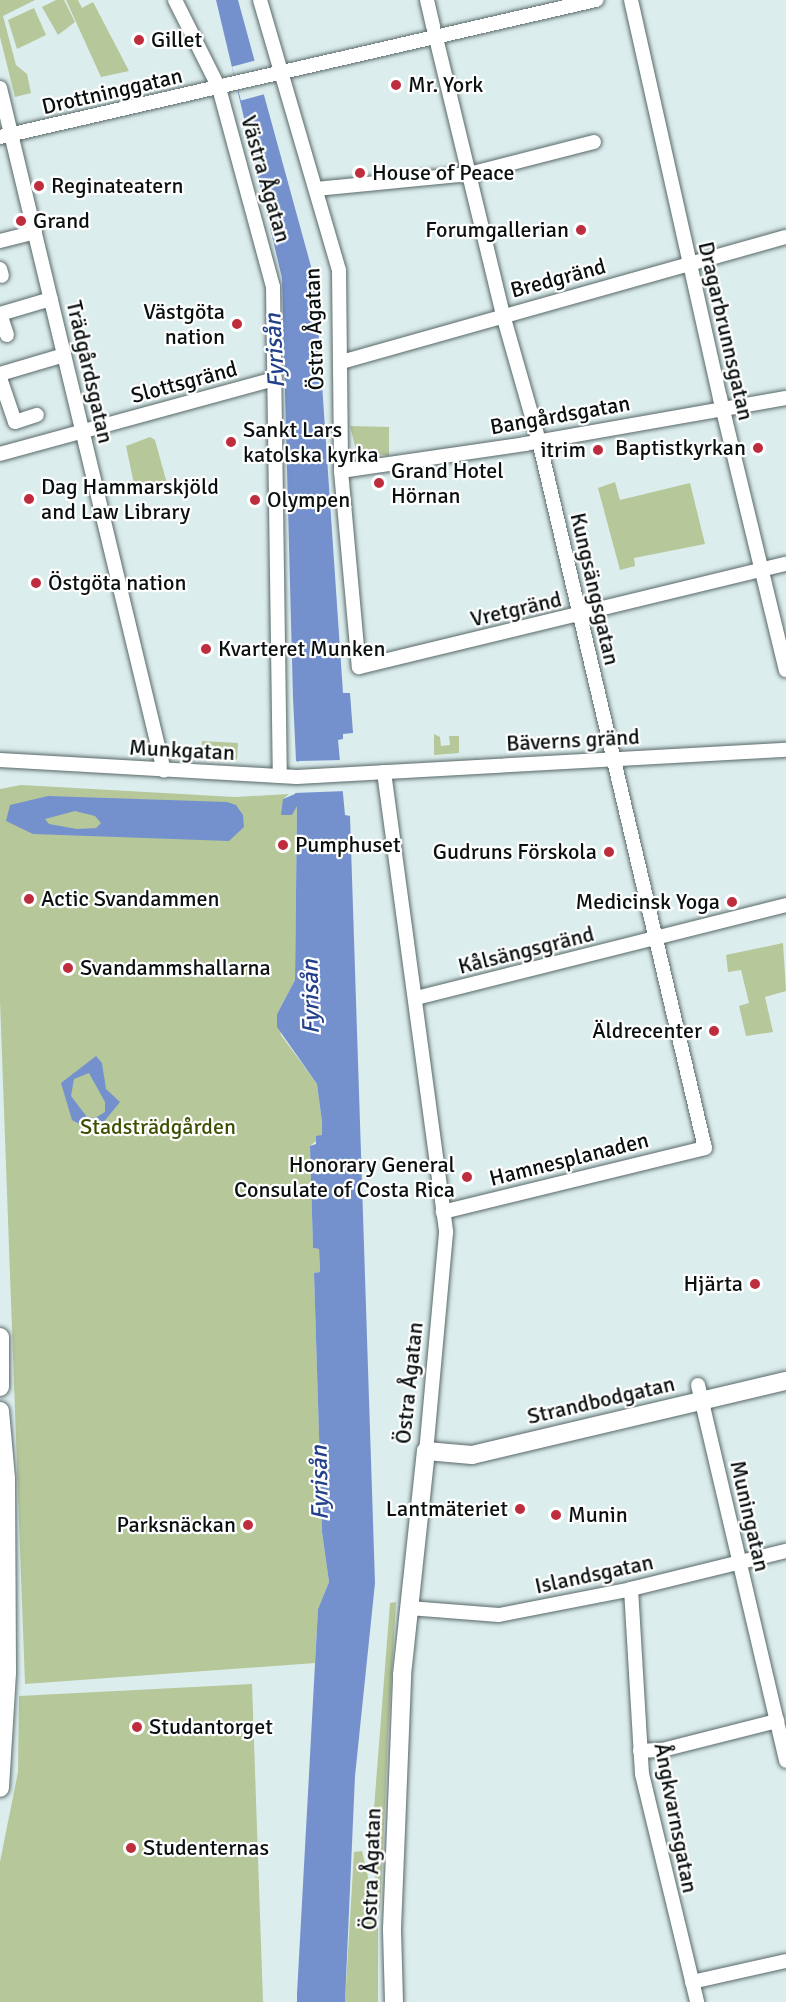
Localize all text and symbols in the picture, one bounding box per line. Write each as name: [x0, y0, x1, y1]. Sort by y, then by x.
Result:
place label: Gillet: [151, 27, 202, 53]
marker: Gillet: [132, 33, 146, 47]
street label: Drottninggatan: [39, 62, 185, 120]
place label: Mr. York: [408, 72, 483, 98]
marker: Mr. York: [389, 78, 403, 92]
street label: Västra Ågatan: [235, 112, 297, 246]
place label: House of Peace: [372, 160, 515, 186]
marker: House of Peace: [353, 166, 367, 180]
place label: Reginateatern: [51, 173, 183, 199]
marker: Reginateatern: [32, 179, 46, 193]
place label: Grand: [33, 208, 90, 234]
marker: Grand: [14, 214, 28, 228]
place label: Forumgallerian: [425, 217, 569, 243]
marker: Forumgallerian: [574, 223, 588, 237]
street label: Dragarbrunnsgatan: [693, 239, 759, 423]
street label: Bredgränd: [507, 253, 609, 303]
street label: Östra Ågatan: [299, 267, 329, 391]
street label: Trädgårdsgatan: [61, 298, 119, 446]
place label: Västgöta nation: [143, 298, 225, 350]
water label: Fyrisån: [259, 313, 291, 389]
marker: Västgöta nation: [230, 317, 244, 331]
street label: Slottsgränd: [128, 355, 240, 409]
street label: Bangårdsgatan: [488, 390, 632, 440]
place label: Sankt Lars katolska kyrka: [243, 416, 379, 468]
marker: Sankt Lars katolska kyrka: [224, 435, 238, 449]
place label: Baptistkyrkan: [615, 435, 746, 461]
place label: itrim: [540, 437, 586, 463]
marker: Baptistkyrkan: [751, 441, 765, 455]
marker: itrim: [591, 443, 605, 457]
place label: Grand Hotel Hörnan: [391, 457, 504, 508]
place label: Dag Hammarskjöld and Law Library: [41, 473, 219, 524]
marker: Grand Hotel Hörnan: [372, 476, 386, 490]
place label: Olympen: [267, 487, 350, 513]
marker: Dag Hammarskjöld and Law Library: [22, 492, 36, 506]
marker: Olympen: [248, 493, 262, 507]
street label: Kungsängsgatan: [565, 510, 625, 668]
place label: Östgöta nation: [48, 570, 186, 596]
marker: Östgöta nation: [29, 576, 43, 590]
street label: Vretgränd: [468, 586, 564, 632]
place label: Kvarteret Munken: [218, 636, 385, 662]
marker: Kvarteret Munken: [199, 642, 213, 656]
street label: Bäverns gränd: [506, 723, 640, 757]
street label: Munkgatan: [128, 734, 236, 766]
place label: Pumphuset: [295, 832, 401, 858]
marker: Pumphuset: [276, 838, 290, 852]
place label: Gudruns Förskola: [433, 839, 597, 865]
marker: Gudruns Förskola: [602, 845, 616, 859]
place label: Actic Svandammen: [41, 886, 220, 912]
place label: Medicinsk Yoga: [576, 889, 720, 915]
marker: Actic Svandammen: [22, 892, 36, 906]
marker: Medicinsk Yoga: [725, 895, 739, 909]
street label: Kålsängsgränd: [455, 920, 597, 980]
place label: Svandammshallarna: [80, 955, 271, 981]
water label: Fyrisån: [296, 959, 326, 1035]
marker: Svandammshallarna: [61, 961, 75, 975]
place label: Äldrecenter: [592, 1018, 702, 1044]
marker: Äldrecenter: [707, 1024, 721, 1038]
park label: Stadsträdgården: [80, 1114, 236, 1140]
street label: Hamnesplanaden: [487, 1126, 651, 1192]
place label: Honorary General Consulate of Costa Rica: [234, 1151, 455, 1202]
marker: Honorary General Consulate of Costa Rica: [460, 1170, 474, 1184]
place label: Hjärta: [683, 1271, 743, 1297]
marker: Hjärta: [748, 1277, 762, 1291]
street label: Östra Ågatan: [389, 1321, 429, 1445]
street label: Strandbodgatan: [525, 1370, 677, 1430]
water label: Fyrisån: [305, 1445, 335, 1521]
street label: Muningatan: [724, 1458, 776, 1574]
place label: Lantmäteriet: [386, 1496, 508, 1522]
marker: Lantmäteriet: [513, 1502, 527, 1516]
place label: Munin: [568, 1502, 628, 1528]
marker: Munin: [549, 1508, 563, 1522]
place label: Parksnäckan: [116, 1512, 236, 1538]
marker: Parksnäckan: [241, 1518, 255, 1532]
street label: Islandsgatan: [532, 1549, 656, 1599]
place label: Studantorget: [149, 1714, 273, 1740]
marker: Studantorget: [130, 1720, 144, 1734]
street label: Ångkvarnsgatan: [649, 1741, 703, 1895]
street label: Östra Ågatan: [356, 1807, 386, 1931]
place label: Studenternas: [143, 1835, 269, 1861]
marker: Studenternas: [124, 1841, 138, 1855]

